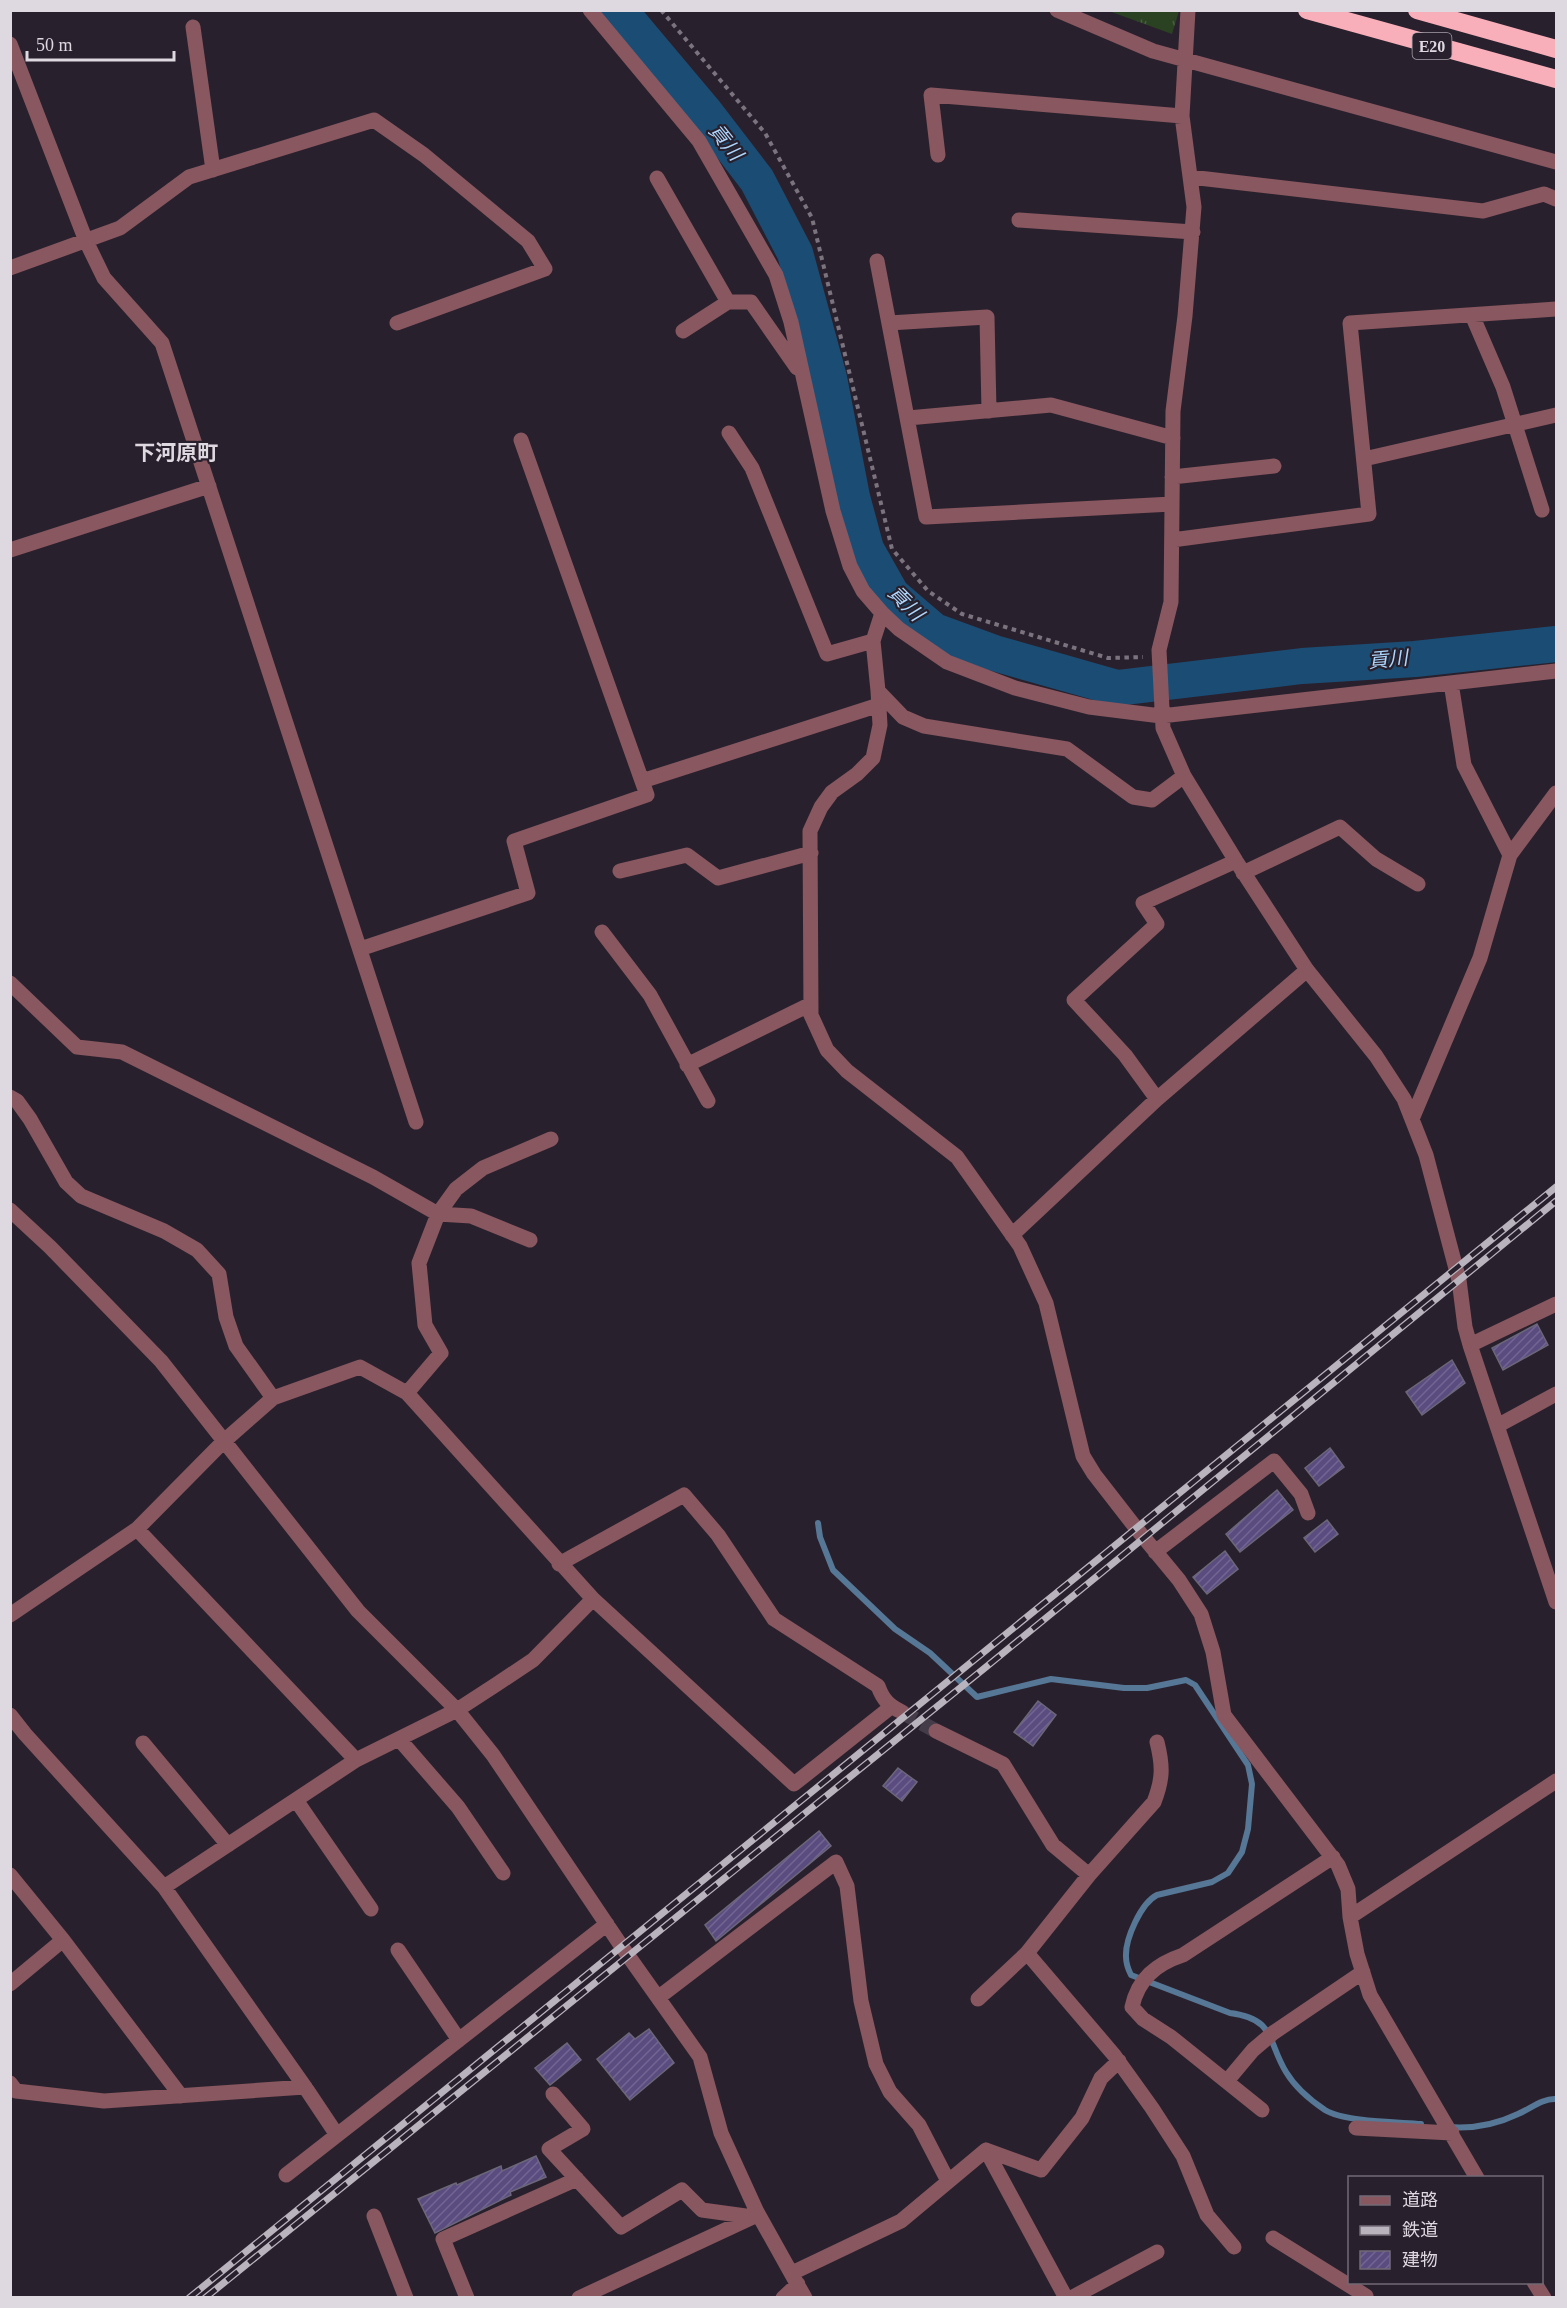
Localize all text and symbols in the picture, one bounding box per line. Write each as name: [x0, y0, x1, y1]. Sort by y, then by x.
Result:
scale bar: [27, 24, 174, 62]
road number: E20: [1412, 33, 1452, 59]
text: 50 m: [36, 35, 73, 55]
water label: 貢川: [705, 120, 748, 166]
district label: 下河原町: [134, 441, 218, 465]
water label: 貢川: [884, 581, 929, 626]
water label: 貢川: [1367, 646, 1411, 672]
legend: [1348, 2176, 1543, 2284]
text: 道路: [1402, 2190, 1438, 2210]
text: 鉄道: [1402, 2220, 1438, 2240]
text: 建物: [1402, 2250, 1438, 2270]

